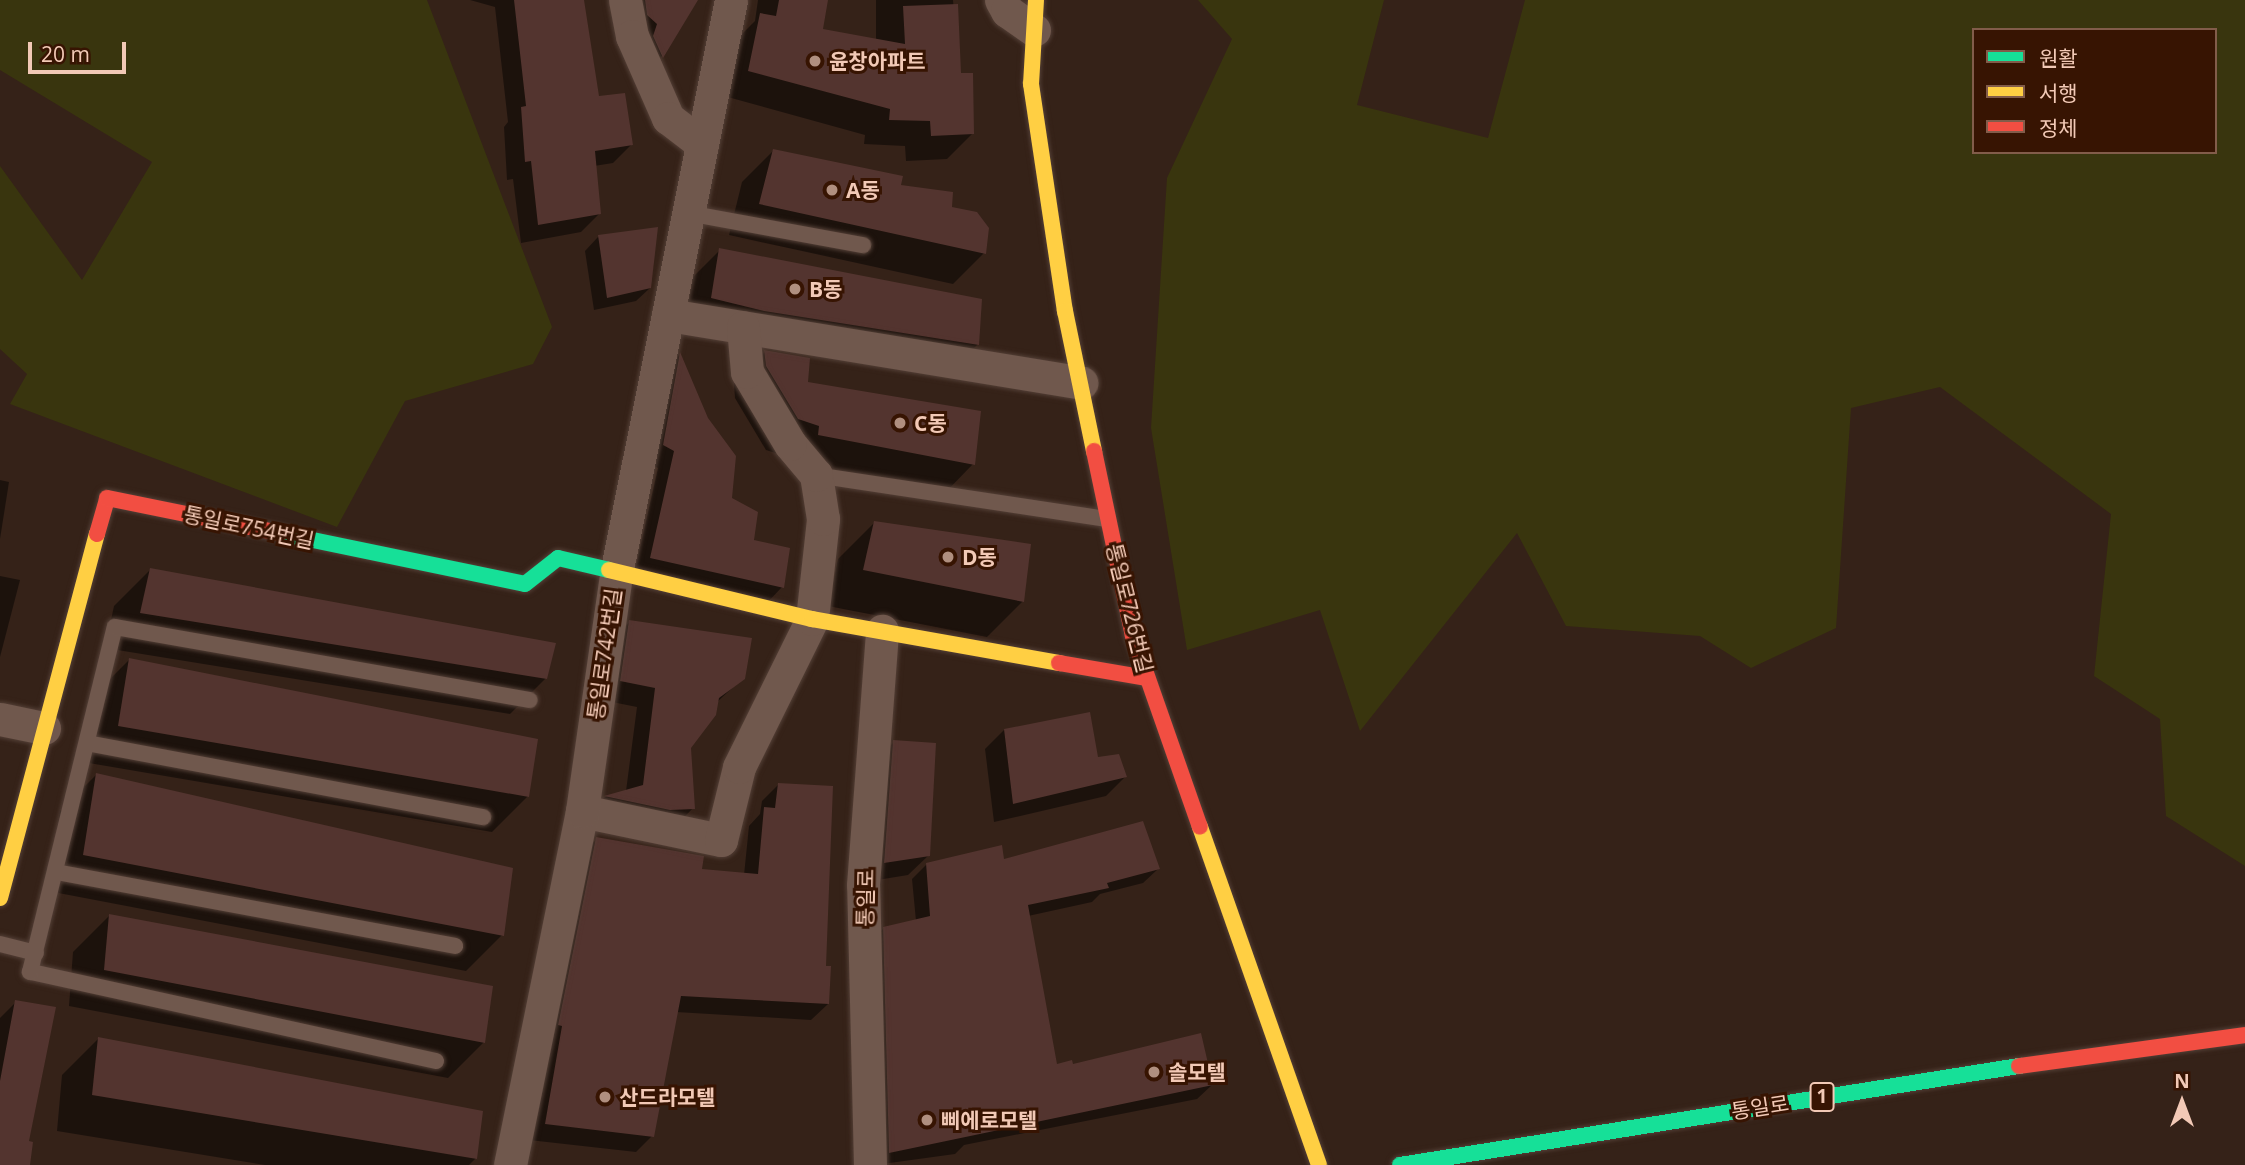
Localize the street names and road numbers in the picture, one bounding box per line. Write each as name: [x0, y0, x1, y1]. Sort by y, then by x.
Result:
street label: 통일로754번길: [182, 501, 316, 553]
street label: 통일로726번길: [1102, 541, 1158, 675]
street label: 통일로742번길: [582, 587, 626, 721]
street label: 통일로: [852, 869, 878, 927]
road number: 1: [1808, 1082, 1836, 1112]
street label: 통일로: [1729, 1090, 1791, 1124]

